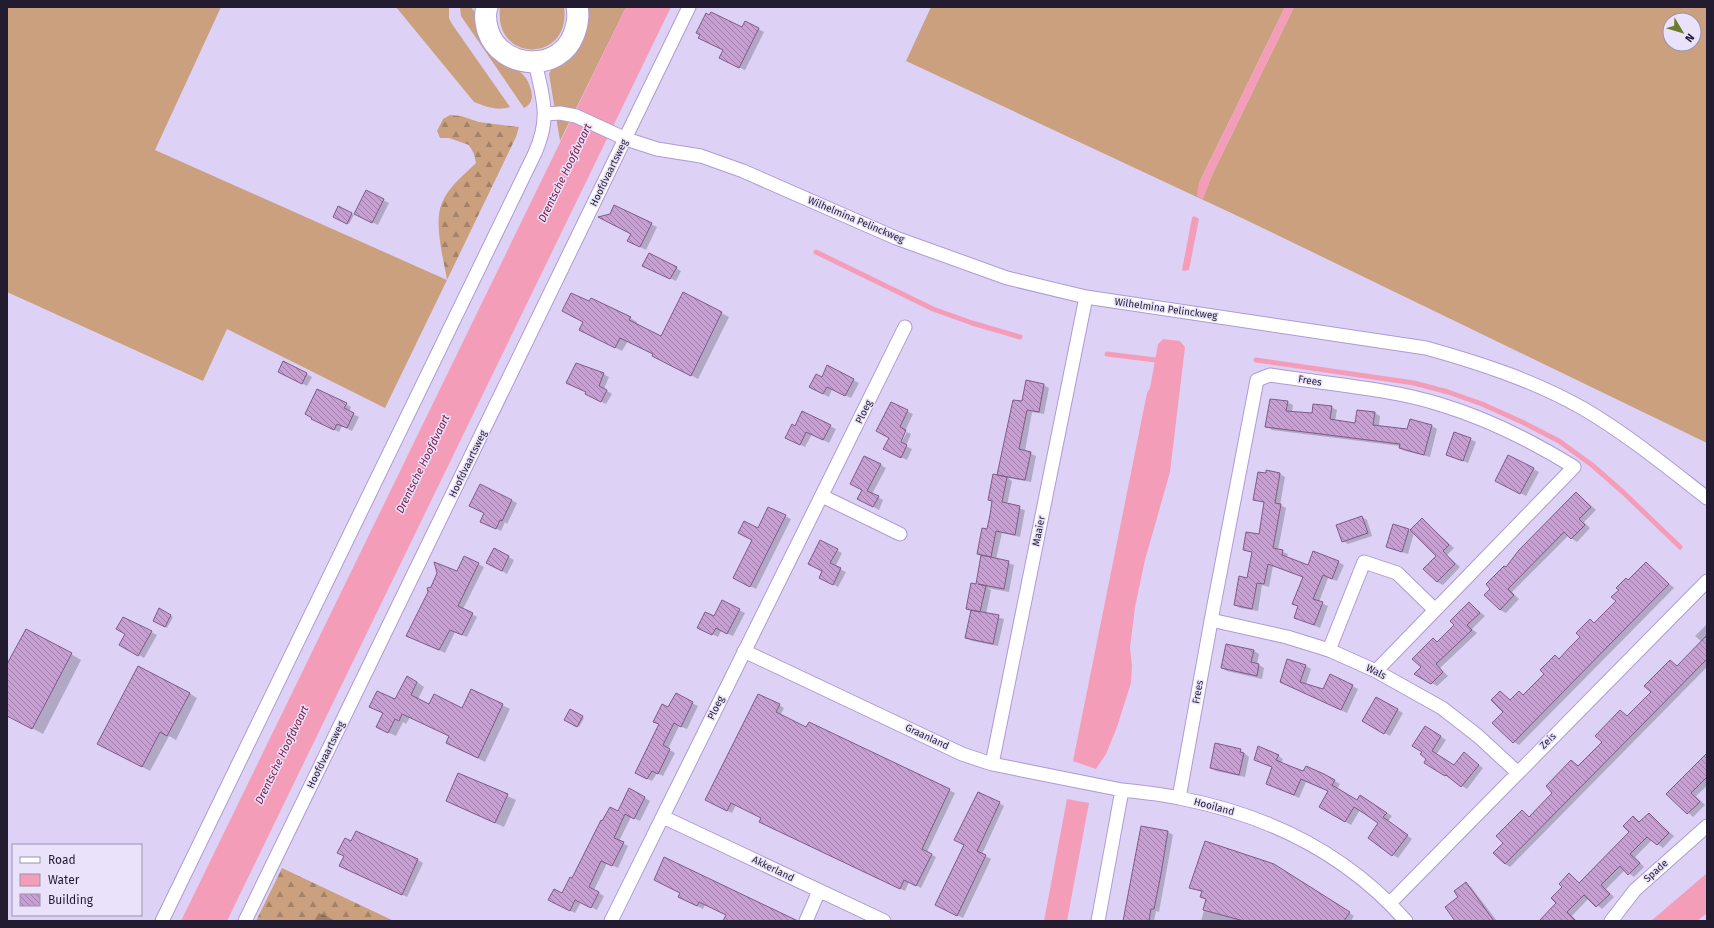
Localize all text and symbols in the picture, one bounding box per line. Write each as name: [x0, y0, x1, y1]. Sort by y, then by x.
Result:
north arrow: [1662, 12, 1702, 52]
text: N: [1682, 31, 1697, 45]
water label: Drentsche Hoofdvaart: [535, 122, 595, 224]
street label: Hoofdvaartsweg: [588, 137, 631, 209]
street label: Wilhelmina Pelinckweg: [806, 194, 907, 246]
street label: Wilhelmina Pelinckweg: [1114, 296, 1219, 322]
street label: Frees: [1297, 373, 1323, 389]
street label: Ploeg: [853, 397, 875, 426]
water label: Drentsche Hoofdvaart: [393, 413, 453, 515]
street label: Hoofdvaartsweg: [447, 428, 490, 500]
street label: Maaier: [1030, 515, 1048, 547]
street label: Wals: [1364, 662, 1388, 682]
street label: Frees: [1190, 679, 1206, 705]
street label: Ploeg: [705, 693, 727, 722]
water label: Drentsche Hoofdvaart: [252, 704, 312, 806]
street label: Hoofdvaartsweg: [305, 719, 348, 791]
street label: Graanland: [903, 722, 951, 752]
street label: Zeis: [1537, 730, 1559, 752]
street label: Hooiland: [1192, 796, 1236, 818]
legend: [12, 844, 142, 916]
text: Road: [48, 853, 76, 867]
street label: Akkerland: [750, 854, 796, 884]
street label: Spade: [1642, 857, 1670, 885]
text: Water: [48, 873, 80, 887]
text: Building: [48, 893, 94, 907]

